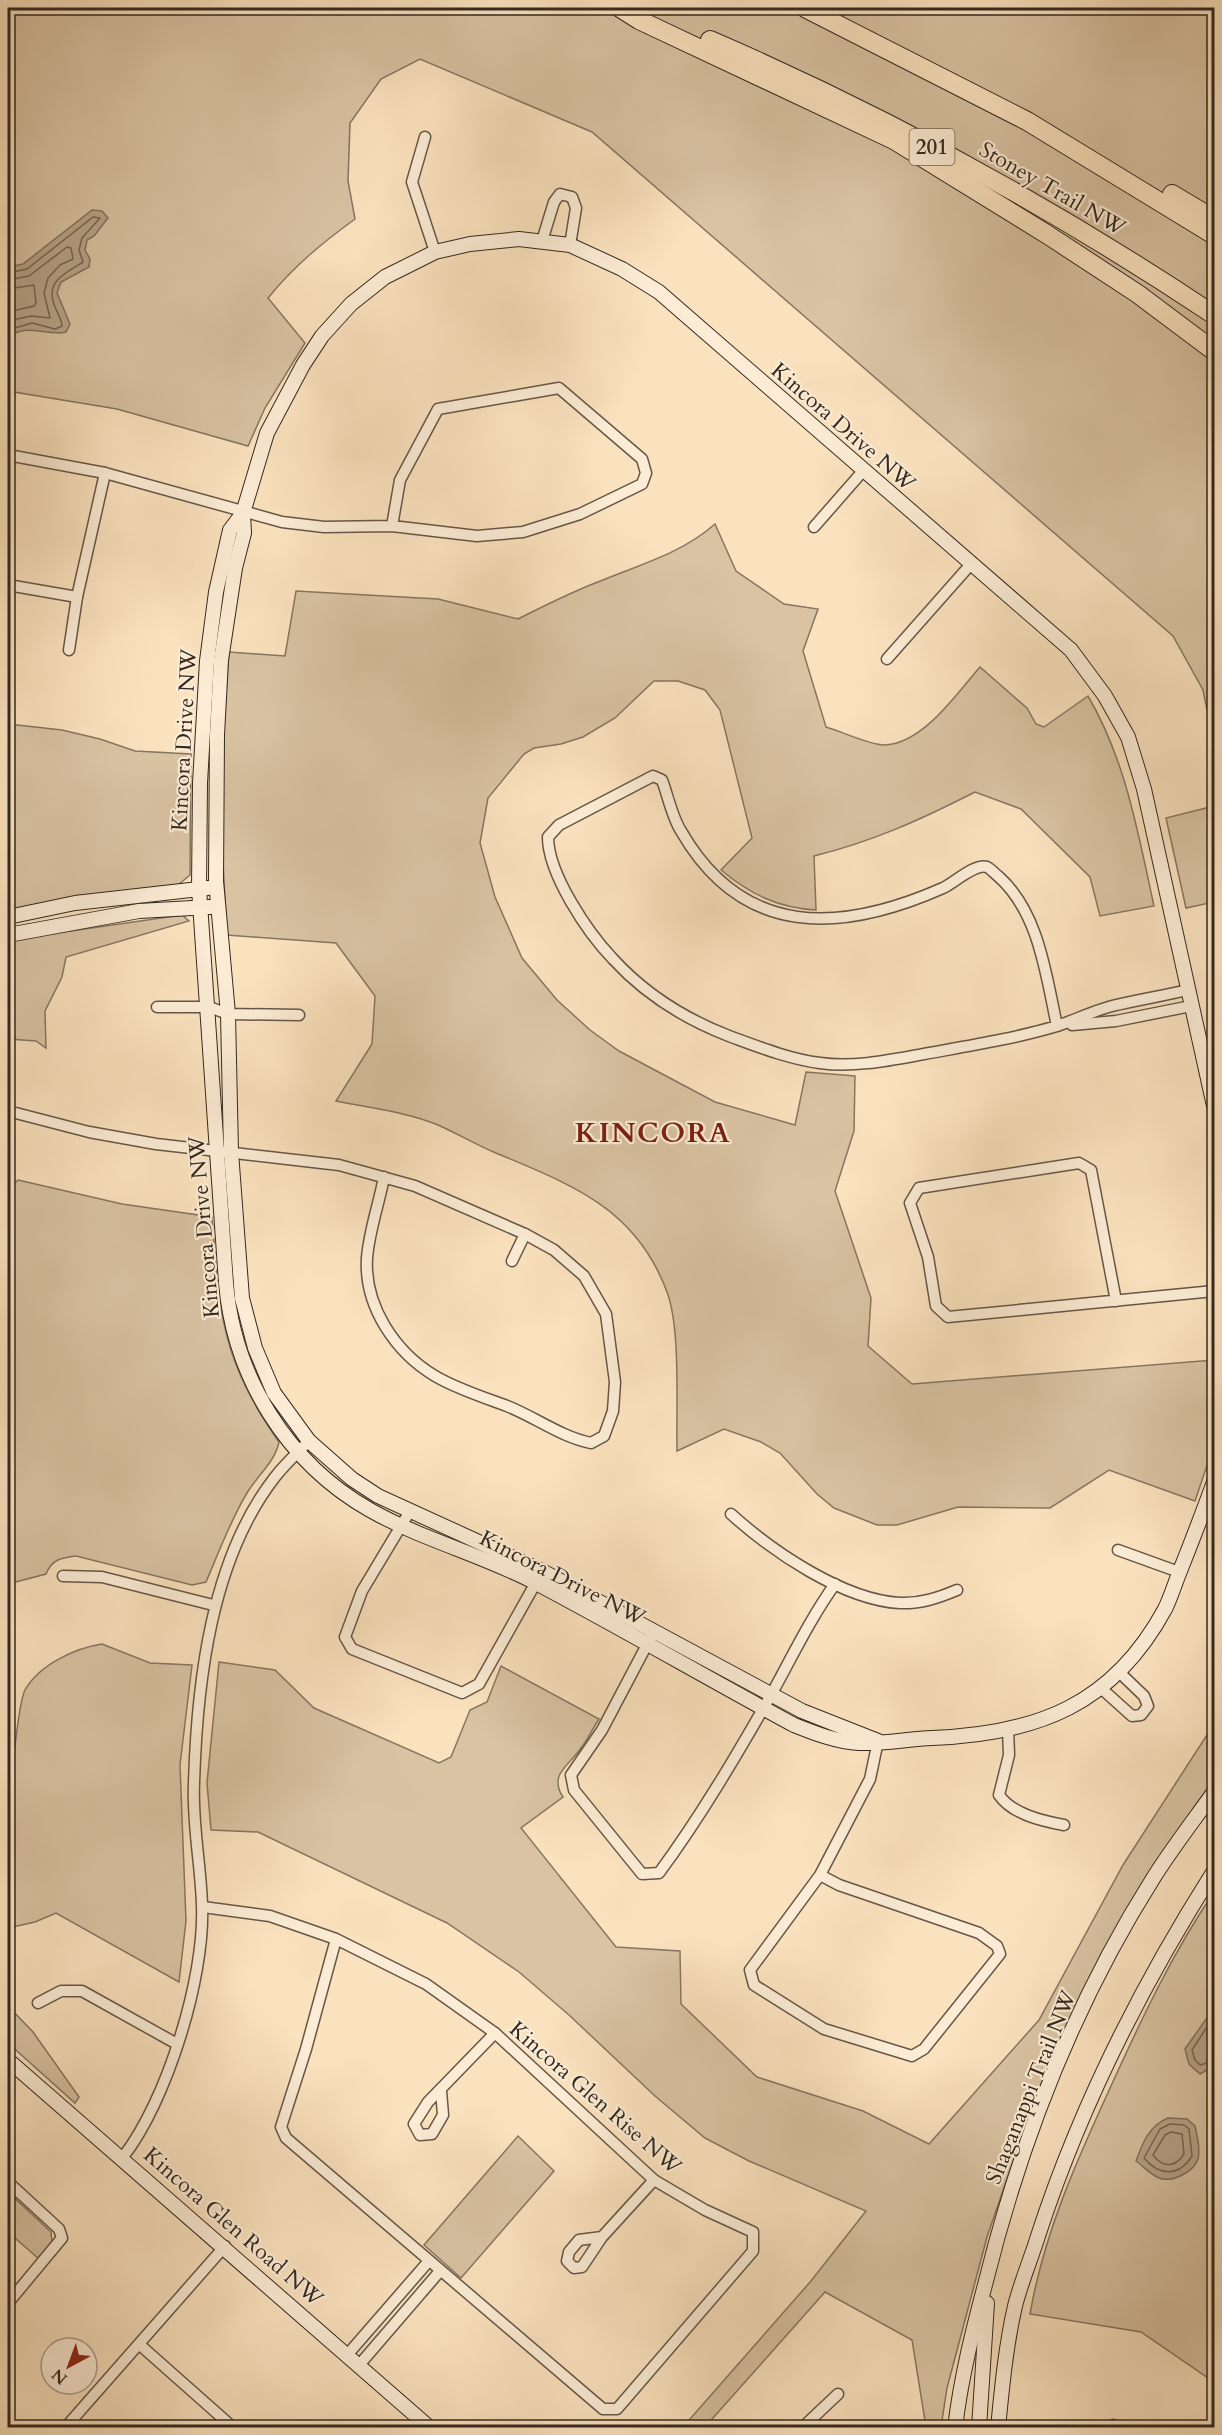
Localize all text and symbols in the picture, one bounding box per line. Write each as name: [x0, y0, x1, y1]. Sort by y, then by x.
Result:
road number: 201: [910, 129, 954, 165]
street label: Stoney Trail NW: [974, 135, 1132, 243]
street label: Kincora Drive NW: [765, 356, 923, 498]
street label: Kincora Drive NW: [164, 647, 204, 832]
district label: KINCORA: [575, 1114, 731, 1152]
street label: Kincora Drive NW: [181, 1134, 227, 1319]
street label: Kincora Drive NW: [474, 1523, 651, 1633]
street label: Shaganappi Trail NW: [978, 1985, 1084, 2189]
street label: Kincora Glen Rise NW: [503, 2014, 689, 2182]
street label: Kincora Glen Road NW: [137, 2140, 330, 2314]
north arrow: [39, 2336, 99, 2396]
text: N: [47, 2364, 72, 2389]

